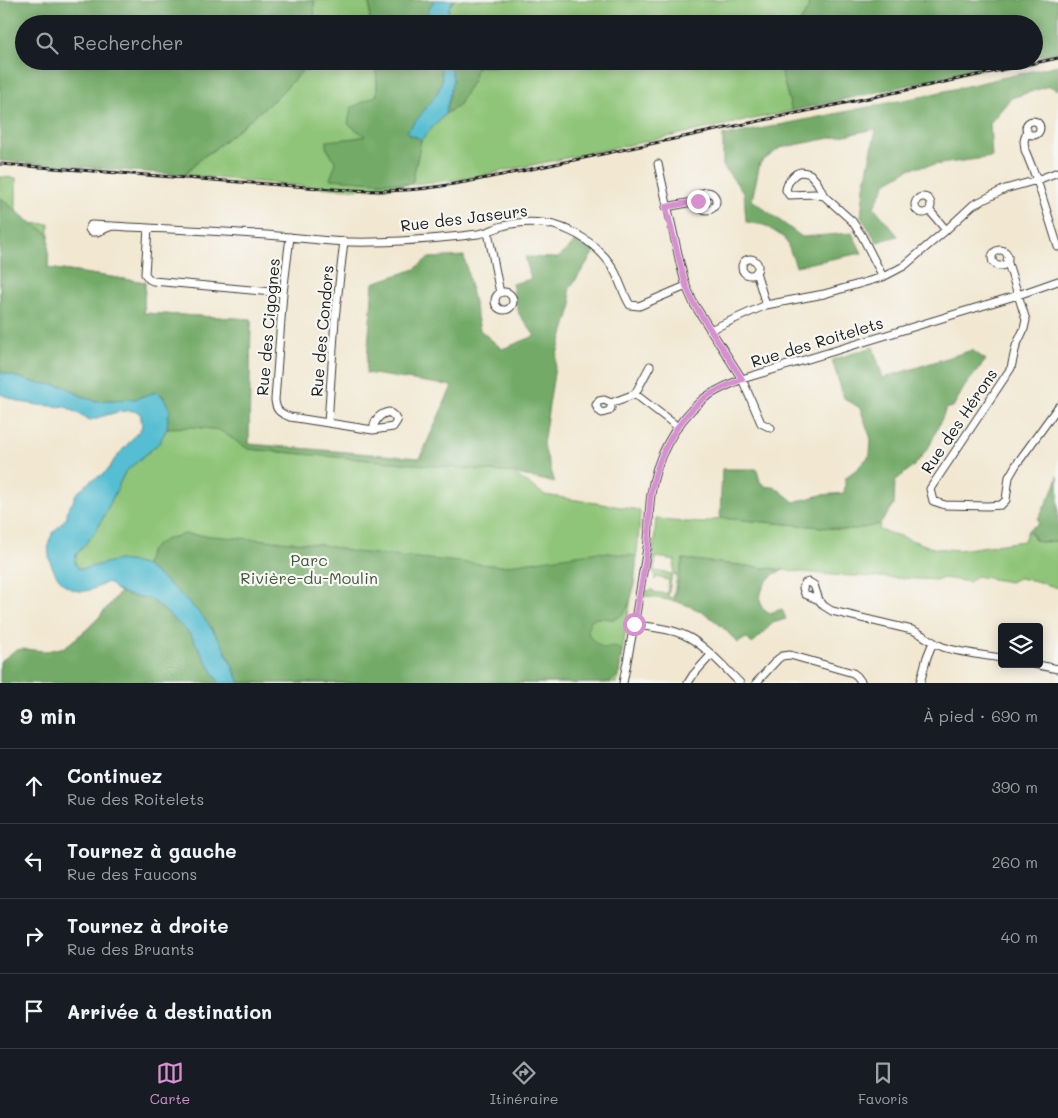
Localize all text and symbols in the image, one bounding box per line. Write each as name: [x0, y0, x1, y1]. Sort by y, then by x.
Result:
search box: [15, 15, 1043, 70]
icon: search: [33, 29, 61, 57]
text: Rechercher: [73, 30, 183, 55]
route end: [687, 190, 710, 213]
street label: Rue des Jaseurs: [399, 199, 529, 236]
street label: Rue des Cigognes: [251, 257, 284, 397]
street label: Rue des Condors: [305, 264, 338, 398]
street label: Rue des Roitelets: [748, 311, 886, 372]
street label: Rue des Hérons: [916, 364, 1002, 477]
park label: Parc Rivière-du-Moulin: [240, 549, 378, 588]
route start: [623, 613, 646, 636]
map controls: [998, 623, 1043, 668]
button: layers: [998, 623, 1043, 668]
text: 9 min: [20, 702, 76, 729]
text: À pied · 690 m: [923, 705, 1038, 726]
text: Continuez: [67, 763, 162, 788]
icon: ahead: [20, 772, 48, 800]
text: 390 m: [991, 776, 1038, 797]
text: Rue des Roitelets: [67, 788, 204, 809]
text: Tournez à gauche: [67, 838, 236, 863]
icon: left: [20, 847, 48, 875]
text: 260 m: [992, 851, 1038, 872]
text: Rue des Faucons: [67, 863, 197, 884]
text: Tournez à droite: [67, 913, 229, 938]
icon: right: [20, 922, 48, 950]
text: 40 m: [1001, 926, 1038, 947]
text: Rue des Bruants: [67, 938, 194, 959]
icon: arrive: [20, 997, 48, 1025]
text: Arrivée à destination: [67, 999, 272, 1024]
tab: Carte: [150, 1059, 190, 1108]
tab: Itinéraire: [490, 1059, 558, 1108]
tab: Favoris: [858, 1059, 908, 1108]

